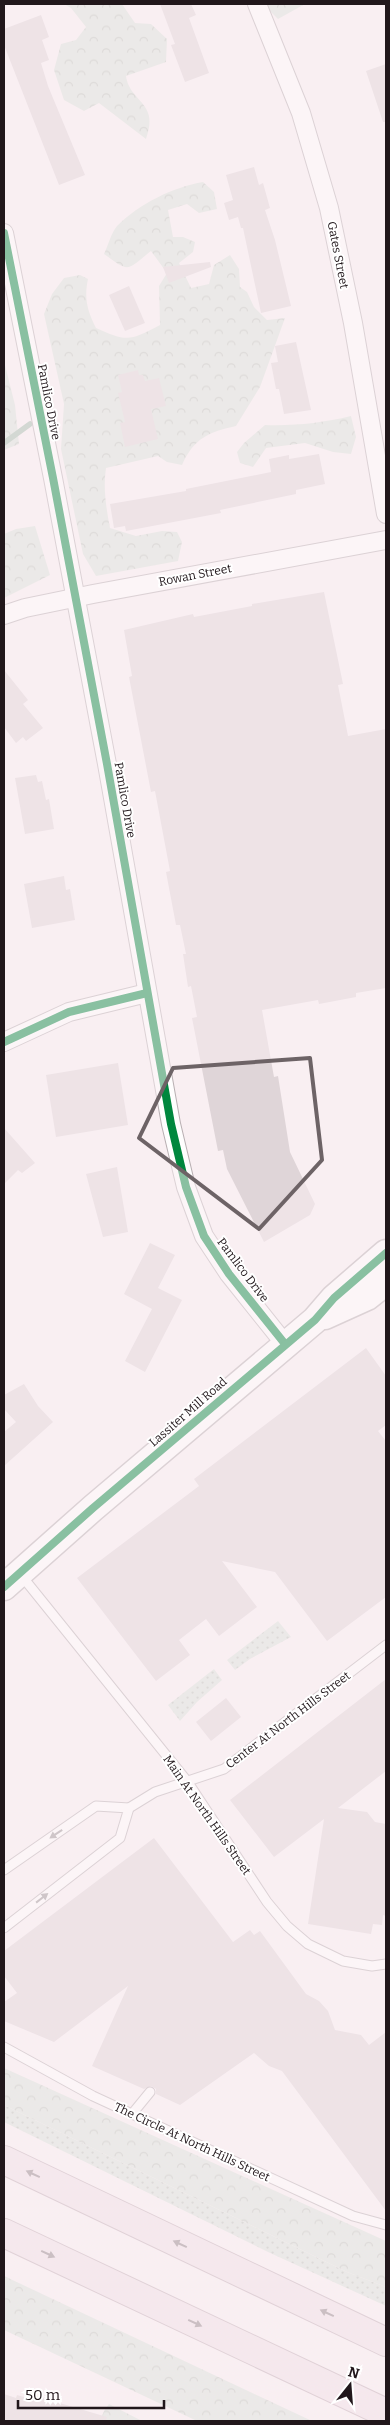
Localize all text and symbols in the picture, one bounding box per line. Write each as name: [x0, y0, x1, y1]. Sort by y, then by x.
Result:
street label: Gates Street: [325, 220, 351, 290]
street label: Pamlico Drive: [35, 363, 63, 441]
street label: Rowan Street: [157, 561, 233, 589]
street label: Pamlico Drive: [111, 761, 139, 839]
street label: Pamlico Drive: [214, 1235, 272, 1305]
street label: Lassiter Mill Road: [146, 1374, 230, 1450]
street label: Center At North Hills Street: [223, 1668, 354, 1771]
street label: Main At North Hills Street: [160, 1752, 254, 1878]
one-way arrow: [49, 1829, 63, 1839]
one-way arrow: [35, 1893, 48, 1904]
street label: The Circle At North Hills Street: [112, 2100, 273, 2185]
one-way arrow: [26, 2170, 40, 2178]
one-way arrow: [173, 2239, 187, 2247]
one-way arrow: [41, 2250, 55, 2258]
one-way arrow: [320, 2309, 334, 2317]
one-way arrow: [188, 2319, 202, 2327]
north arrow: [325, 2360, 375, 2410]
text: N: [346, 2363, 361, 2383]
scale bar: [18, 2378, 164, 2410]
text: 50 m: [25, 2386, 61, 2404]

